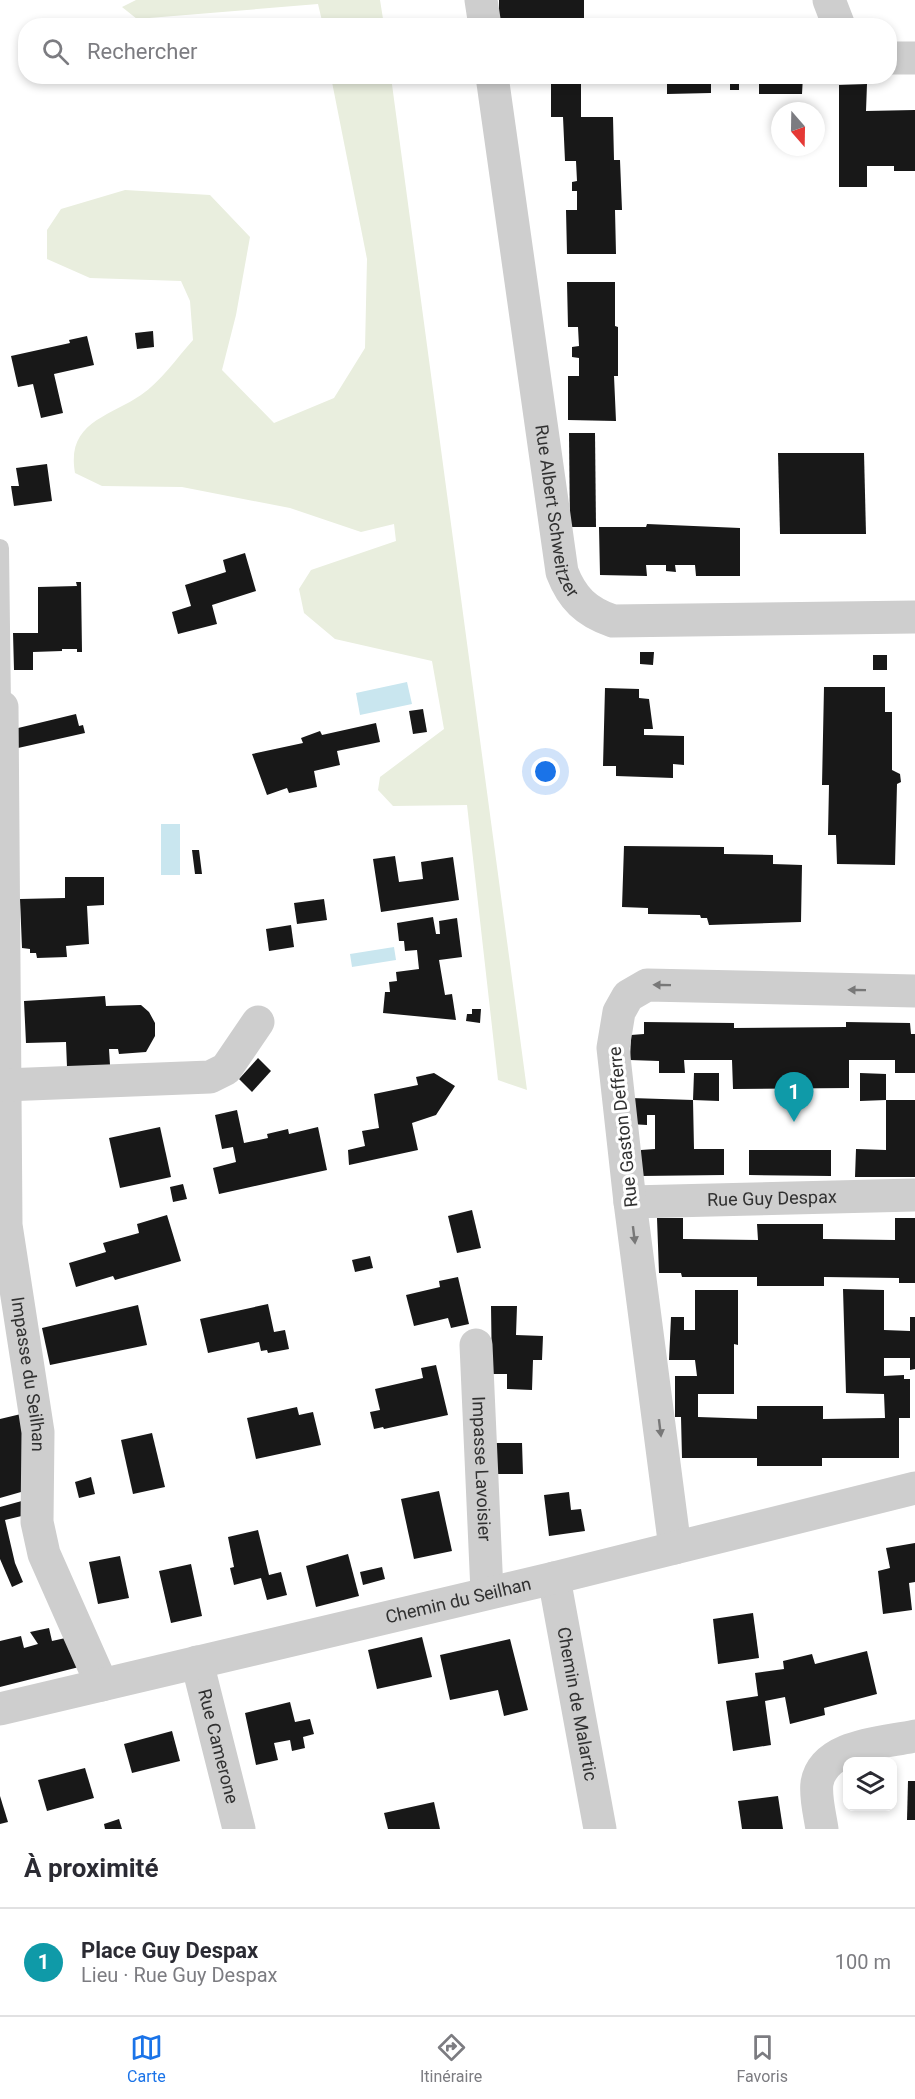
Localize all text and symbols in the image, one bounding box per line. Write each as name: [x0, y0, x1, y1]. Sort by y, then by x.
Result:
search box: [18, 18, 897, 84]
icon: search: [39, 35, 72, 68]
text: Rechercher: [87, 39, 198, 64]
north arrow: [771, 102, 825, 156]
street label: Rue Albert Schweitzer: [531, 423, 584, 601]
your location: [531, 757, 560, 786]
one-way arrow: [652, 981, 671, 990]
one-way arrow: [847, 985, 866, 995]
street label: Rue Gaston Defferre: [604, 1046, 641, 1208]
pin: 1: [774, 1072, 814, 1122]
street label: Rue Guy Despax: [707, 1186, 837, 1210]
one-way arrow: [630, 1225, 639, 1244]
street label: Impasse du Seilhan: [7, 1295, 49, 1452]
street label: Impasse Lavoisier: [468, 1396, 496, 1542]
one-way arrow: [655, 1418, 664, 1437]
street label: Chemin du Seilhan: [383, 1573, 533, 1627]
street label: Chemin de Malartic: [553, 1625, 602, 1782]
street label: Rue Camerone: [194, 1687, 243, 1806]
map controls: [843, 1757, 897, 1811]
button: layers: [843, 1757, 897, 1811]
text: À proximité: [24, 1853, 158, 1883]
text: Place Guy Despax: [81, 1938, 258, 1963]
text: 1: [38, 1950, 49, 1974]
text: 100 m: [835, 1950, 891, 1974]
text: Lieu · Rue Guy Despax: [81, 1963, 277, 1987]
tab: Carte: [127, 2031, 166, 2086]
tab: Itinéraire: [420, 2031, 482, 2086]
tab: Favoris: [736, 2031, 788, 2086]

